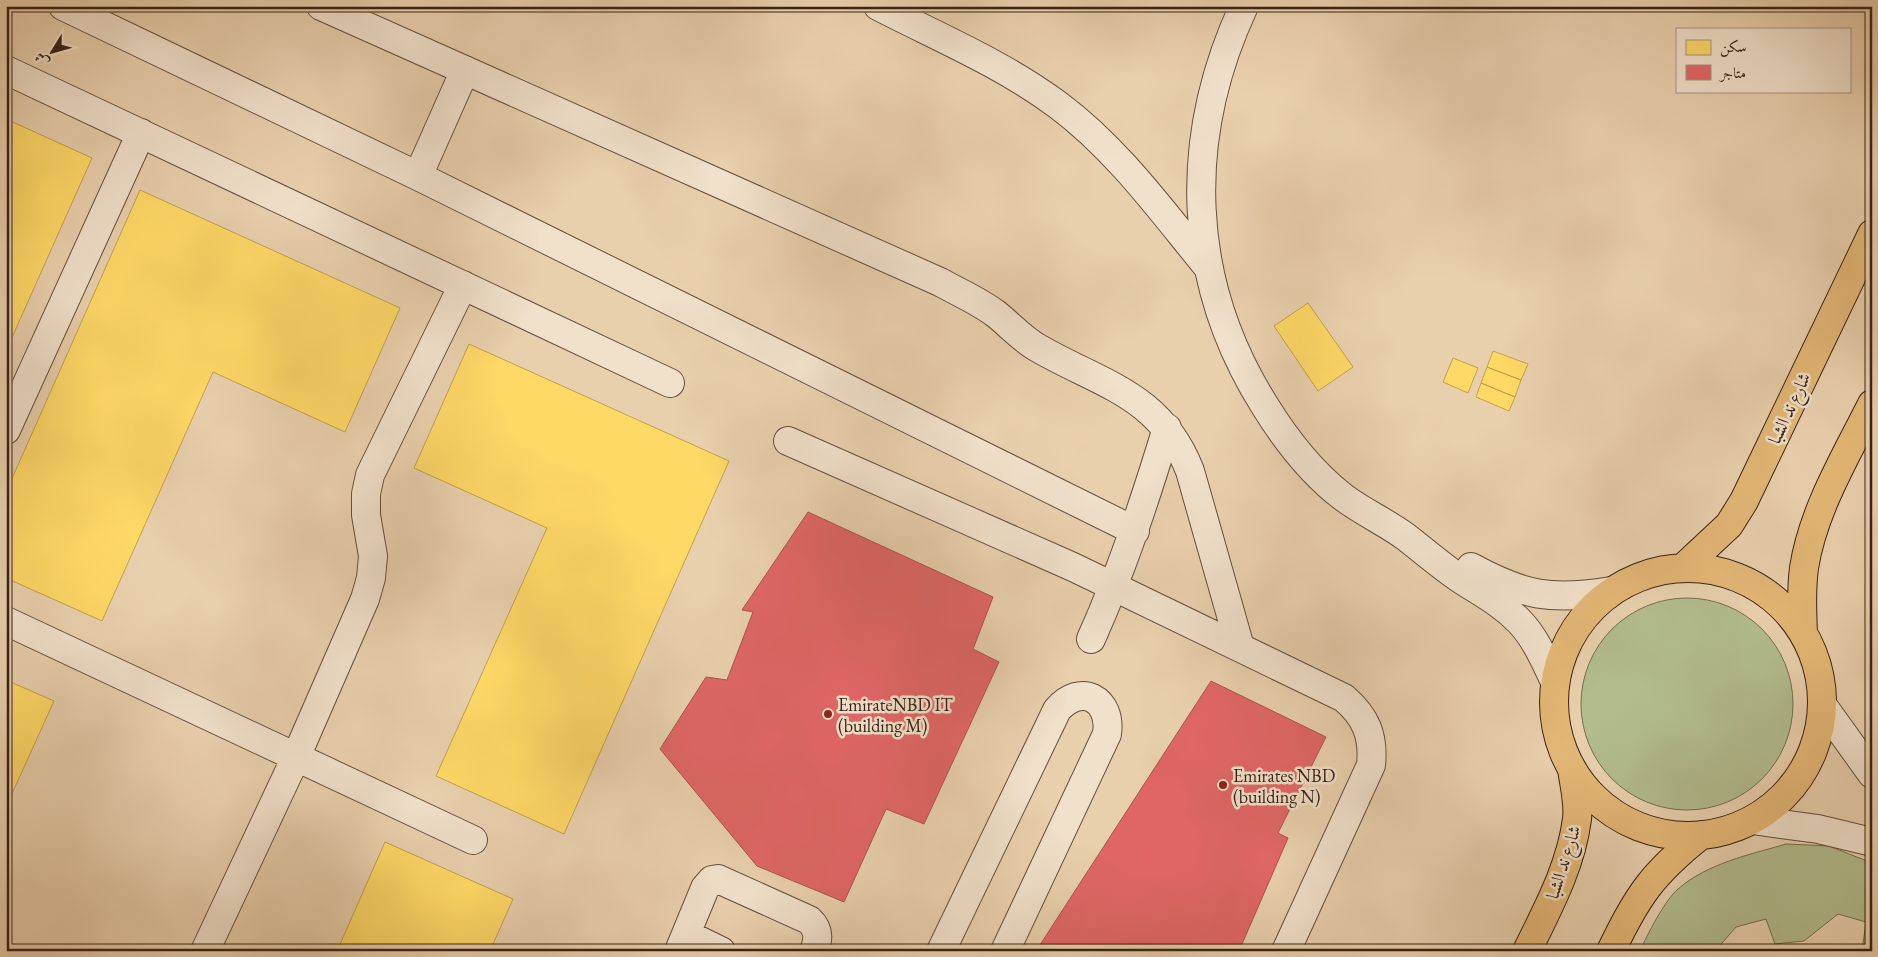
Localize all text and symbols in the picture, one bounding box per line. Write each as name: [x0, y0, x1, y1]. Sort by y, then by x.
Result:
north arrow: [28, 28, 78, 78]
legend: [1676, 28, 1850, 92]
text: سكن: [1720, 37, 1747, 57]
text: ش: [30, 49, 53, 71]
text: متاجر: [1718, 63, 1746, 82]
street label: شارع ند الشبا: [1763, 369, 1819, 449]
place label: EmirateNBD IT (building M): [838, 693, 954, 737]
marker: EmirateNBD IT (building M): [822, 708, 834, 720]
place label: Emirates NBD (building N): [1233, 764, 1335, 808]
marker: Emirates NBD (building N): [1217, 779, 1229, 791]
street label: شارع ند الشبا: [1540, 822, 1589, 903]

